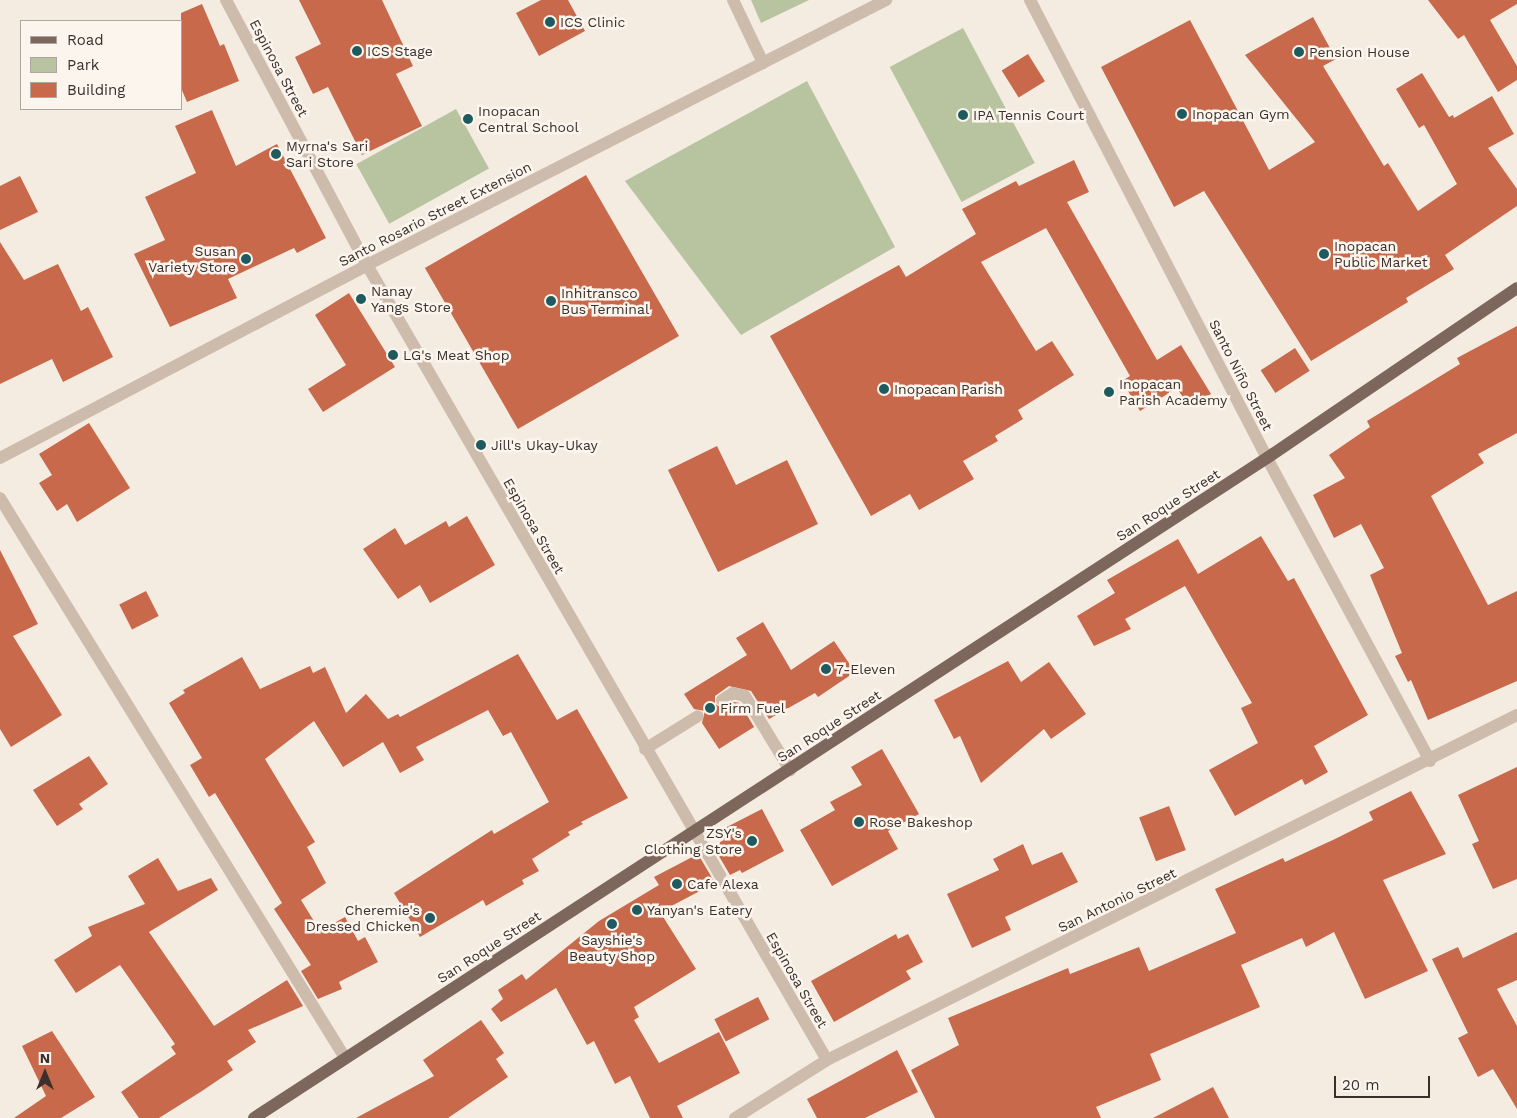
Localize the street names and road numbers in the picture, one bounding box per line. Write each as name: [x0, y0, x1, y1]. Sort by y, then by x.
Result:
street label: Espinosa Street: [246, 16, 312, 120]
street label: Santo Rosario Street Extension: [336, 158, 534, 270]
street label: Santo Niño Street: [1206, 317, 1276, 433]
street label: San Roque Street: [1113, 465, 1223, 545]
street label: Espinosa Street: [500, 475, 568, 577]
street label: San Roque Street: [774, 686, 884, 766]
street label: San Antonio Street: [1055, 864, 1179, 936]
street label: San Roque Street: [434, 907, 544, 987]
street label: Espinosa Street: [763, 929, 831, 1031]

